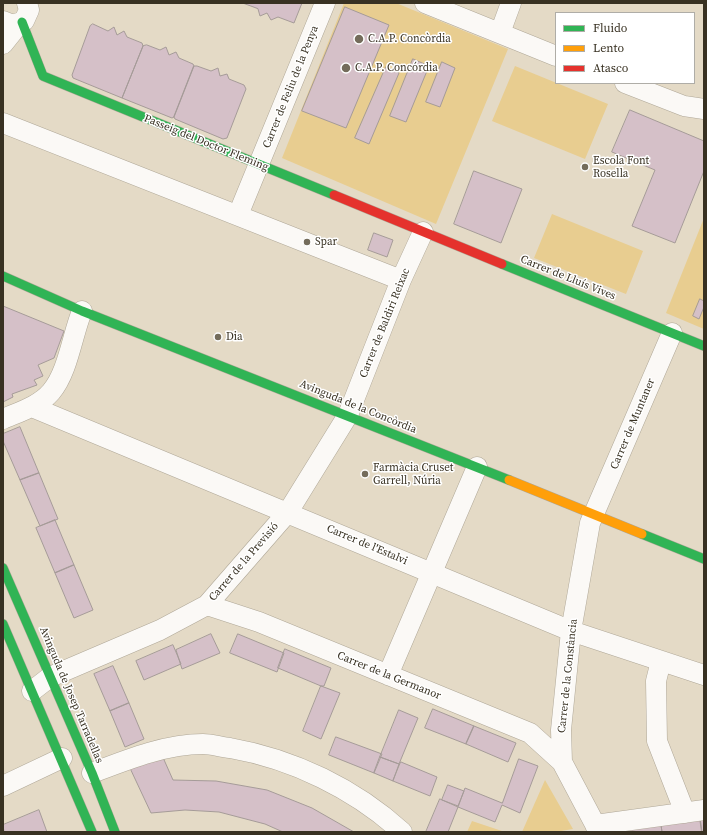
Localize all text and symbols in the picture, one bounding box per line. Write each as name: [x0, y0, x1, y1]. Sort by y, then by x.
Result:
legend: [555, 12, 695, 84]
text: Fluido: [593, 20, 627, 36]
street label: Carrer de Feliu de la Penya: [260, 24, 322, 150]
place label: C.A.P. Concòrdia: [368, 32, 451, 46]
marker: C.A.P. Concòrdia: [353, 33, 365, 45]
text: Lento: [593, 40, 624, 56]
text: Atasco: [593, 60, 628, 76]
place label: C.A.P. Concórdia: [355, 61, 438, 75]
marker: C.A.P. Concórdia: [340, 62, 352, 74]
street label: Passeig del Doctor Fleming: [142, 112, 270, 174]
place label: Escola Font Rosella: [593, 154, 649, 180]
marker: Escola Font Rosella: [580, 162, 590, 172]
place label: Spar: [315, 235, 337, 249]
marker: Spar: [302, 237, 312, 247]
street label: Carrer de Lluís Vives: [518, 253, 618, 303]
street label: Carrer de Baldiri Reixac: [357, 266, 413, 380]
place label: Dia: [226, 330, 243, 344]
marker: Dia: [213, 332, 223, 342]
street label: Carrer de Muntaner: [608, 376, 658, 472]
street label: Avinguda de la Concòrdia: [298, 377, 418, 437]
place label: Farmàcia Cruset Garrell, Núria: [373, 461, 453, 487]
marker: Farmàcia Cruset Garrell, Núria: [360, 469, 370, 479]
street label: Carrer de la Previsió: [206, 520, 282, 604]
street label: Carrer de l'Estalvi: [325, 522, 409, 568]
street label: Carrer de la Constància: [555, 618, 581, 734]
street label: Avinguda de Josep Tarradellas: [36, 625, 106, 765]
street label: Carrer de la Germanor: [335, 649, 443, 703]

